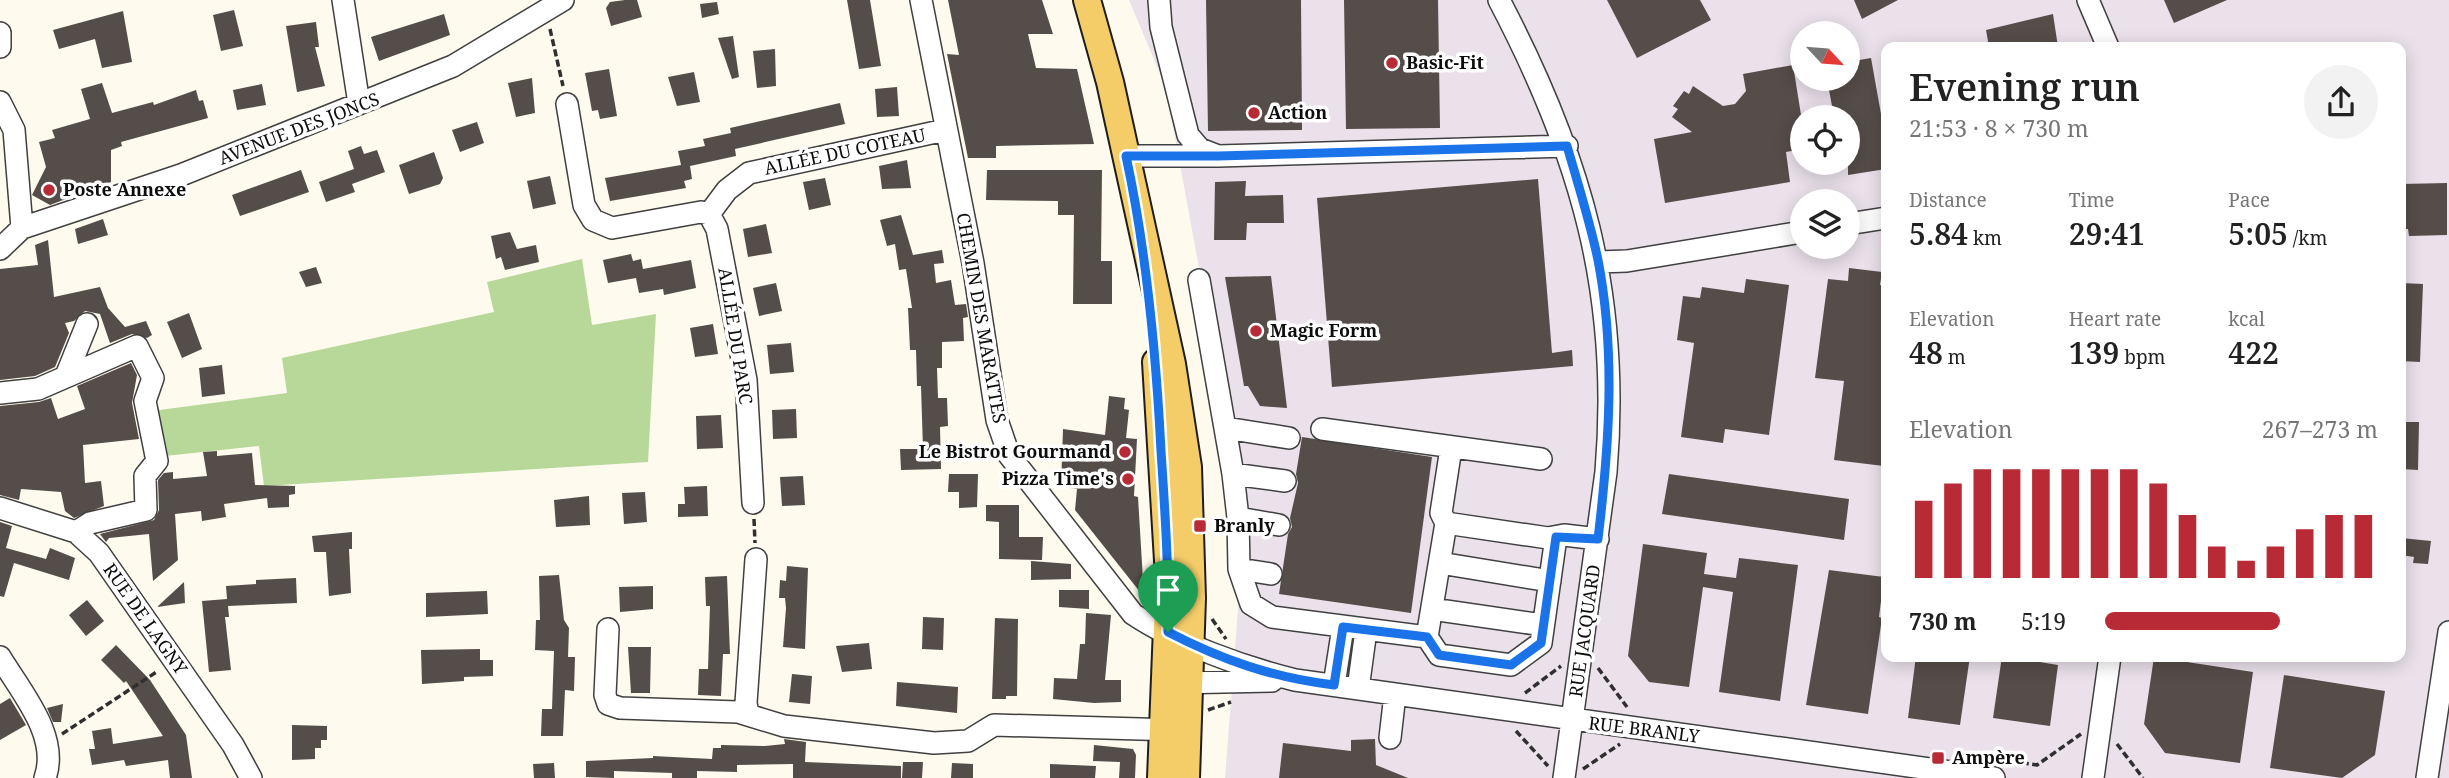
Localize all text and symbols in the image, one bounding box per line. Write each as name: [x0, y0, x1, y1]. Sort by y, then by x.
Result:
north arrow: [1790, 21, 1860, 91]
map controls: [1790, 21, 1860, 259]
place label: Basic-Fit: [1406, 50, 1484, 74]
marker: Basic-Fit: [1384, 55, 1400, 71]
text: Evening run: [1909, 60, 2140, 112]
button: share: [2304, 65, 2378, 139]
street label: AVENUE DES JONCS: [215, 86, 382, 170]
place label: Action: [1268, 100, 1327, 124]
marker: Action: [1246, 105, 1262, 121]
button: locate: [1790, 105, 1860, 175]
text: 21:53 · 8 × 730 m: [1909, 112, 2089, 144]
street label: ALLÉE DU COTEAU: [762, 122, 928, 180]
place label: Poste Annexe: [63, 177, 186, 201]
marker: Poste Annexe: [41, 182, 57, 198]
text: Distance: [1909, 187, 1987, 213]
text: Time: [2069, 187, 2115, 213]
text: Pace: [2228, 187, 2270, 213]
button: layers: [1790, 189, 1860, 259]
street label: CHEMIN DES MARATTES: [952, 211, 1012, 425]
text: 5.84: [1909, 213, 1968, 254]
text: 29:41: [2069, 213, 2145, 254]
text: 5:05: [2228, 213, 2288, 254]
text: km: [1968, 225, 2002, 251]
text: /km: [2288, 225, 2327, 251]
street label: ALLÉE DU PARC: [713, 266, 759, 406]
text: Elevation: [1909, 306, 1995, 332]
text: Heart rate: [2069, 306, 2161, 332]
text: kcal: [2228, 306, 2265, 332]
place label: Magic Form: [1270, 318, 1377, 342]
marker: Magic Form: [1248, 323, 1264, 339]
text: 48: [1909, 332, 1943, 373]
text: 139: [2069, 332, 2119, 373]
text: 422: [2228, 332, 2279, 373]
text: m: [1943, 344, 1966, 370]
text: bpm: [2119, 344, 2166, 370]
text: Elevation: [1909, 413, 2013, 445]
text: 267–273 m: [2262, 413, 2378, 445]
place label: Le Bistrot Gourmand: [919, 439, 1111, 463]
marker: Le Bistrot Gourmand: [1117, 444, 1133, 460]
place label: Pizza Time's: [1002, 466, 1114, 490]
marker: Pizza Time's: [1120, 471, 1136, 487]
place label: Branly: [1214, 513, 1275, 537]
marker: Branly: [1192, 518, 1208, 534]
street label: RUE DE LAGNY: [98, 558, 194, 679]
pin: [1138, 560, 1198, 632]
street label: RUE JACQUARD: [1563, 563, 1605, 699]
icon: arrive: [1149, 571, 1187, 609]
text: 730 m: [1909, 605, 1977, 637]
text: 5:19: [2021, 605, 2066, 637]
street label: RUE BRANLY: [1587, 710, 1702, 748]
place label: Ampère: [1952, 745, 2025, 769]
marker: Ampère: [1930, 750, 1946, 766]

